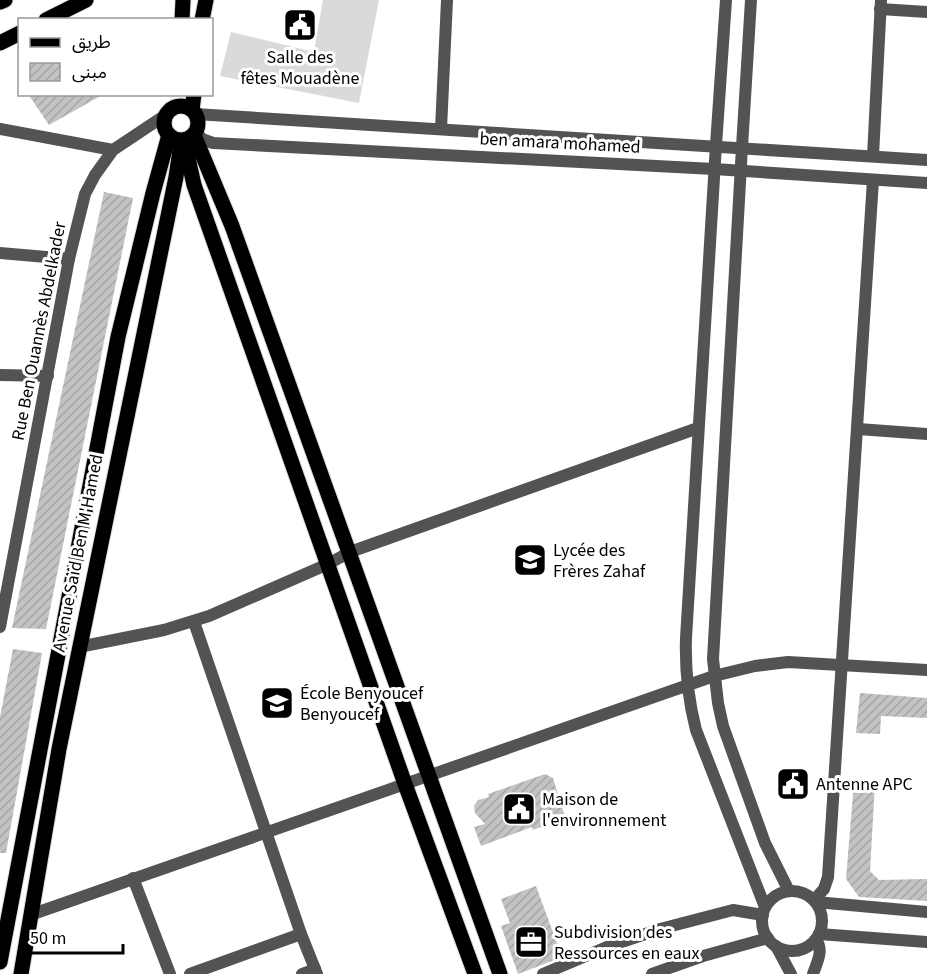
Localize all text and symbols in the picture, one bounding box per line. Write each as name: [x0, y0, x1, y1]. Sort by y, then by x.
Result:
public building icon: Salle des fêtes Mouadène: [282, 7, 318, 43]
legend: [18, 18, 213, 96]
text: طريق: [72, 30, 111, 55]
place label: Salle des fêtes Mouadène: [240, 45, 360, 91]
text: مبنى: [72, 60, 107, 85]
street label: ben amara mohamed: [479, 126, 641, 160]
street label: Rue Ben Ouannès Abdelkader: [6, 219, 73, 442]
street label: Avenue Saïd Ben M'Hamed: [47, 452, 109, 654]
place label: Lycée des Frères Zahaf: [553, 538, 646, 584]
school or university icon: Lycée des Frères Zahaf: [512, 542, 548, 578]
place label: École Benyoucef Benyoucef: [300, 681, 424, 727]
school or university icon: École Benyoucef Benyoucef: [259, 685, 295, 721]
public building icon: Antenne APC: [775, 766, 811, 802]
place label: Antenne APC: [816, 772, 913, 797]
place label: Maison de l'environnement: [542, 787, 666, 833]
public building icon: Maison de l'environnement: [501, 791, 537, 827]
scale bar: [21, 917, 123, 955]
place label: Subdivision des Ressources en eaux: [554, 920, 700, 966]
office icon: Subdivision des Ressources en eaux: [513, 924, 549, 960]
text: 50 m: [30, 926, 66, 951]

